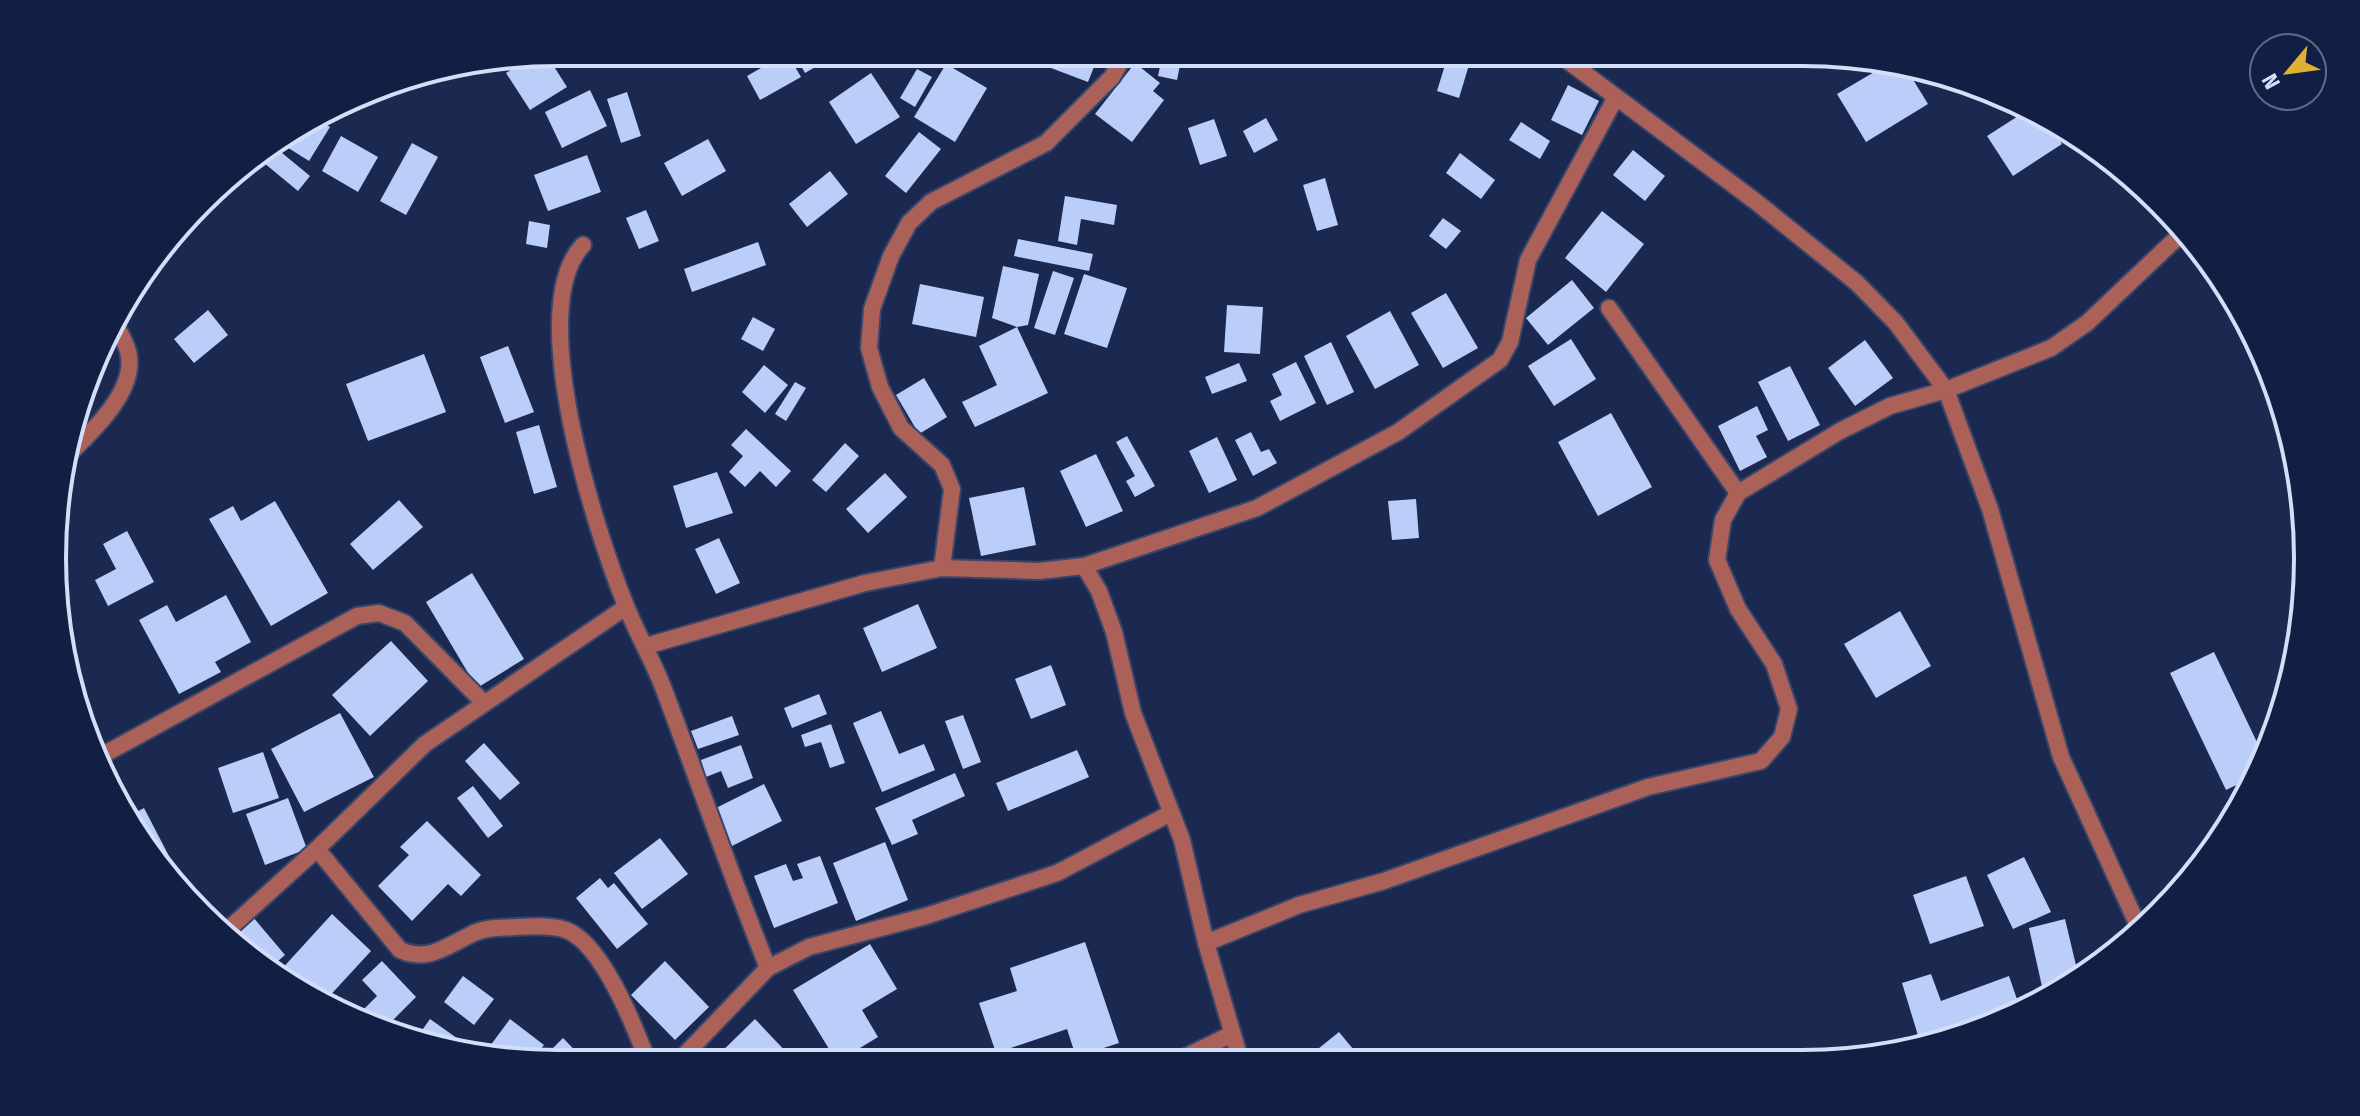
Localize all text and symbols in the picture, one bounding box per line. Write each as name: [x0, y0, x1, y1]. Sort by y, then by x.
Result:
north arrow: [2248, 32, 2328, 112]
text: N: [2256, 69, 2286, 94]

